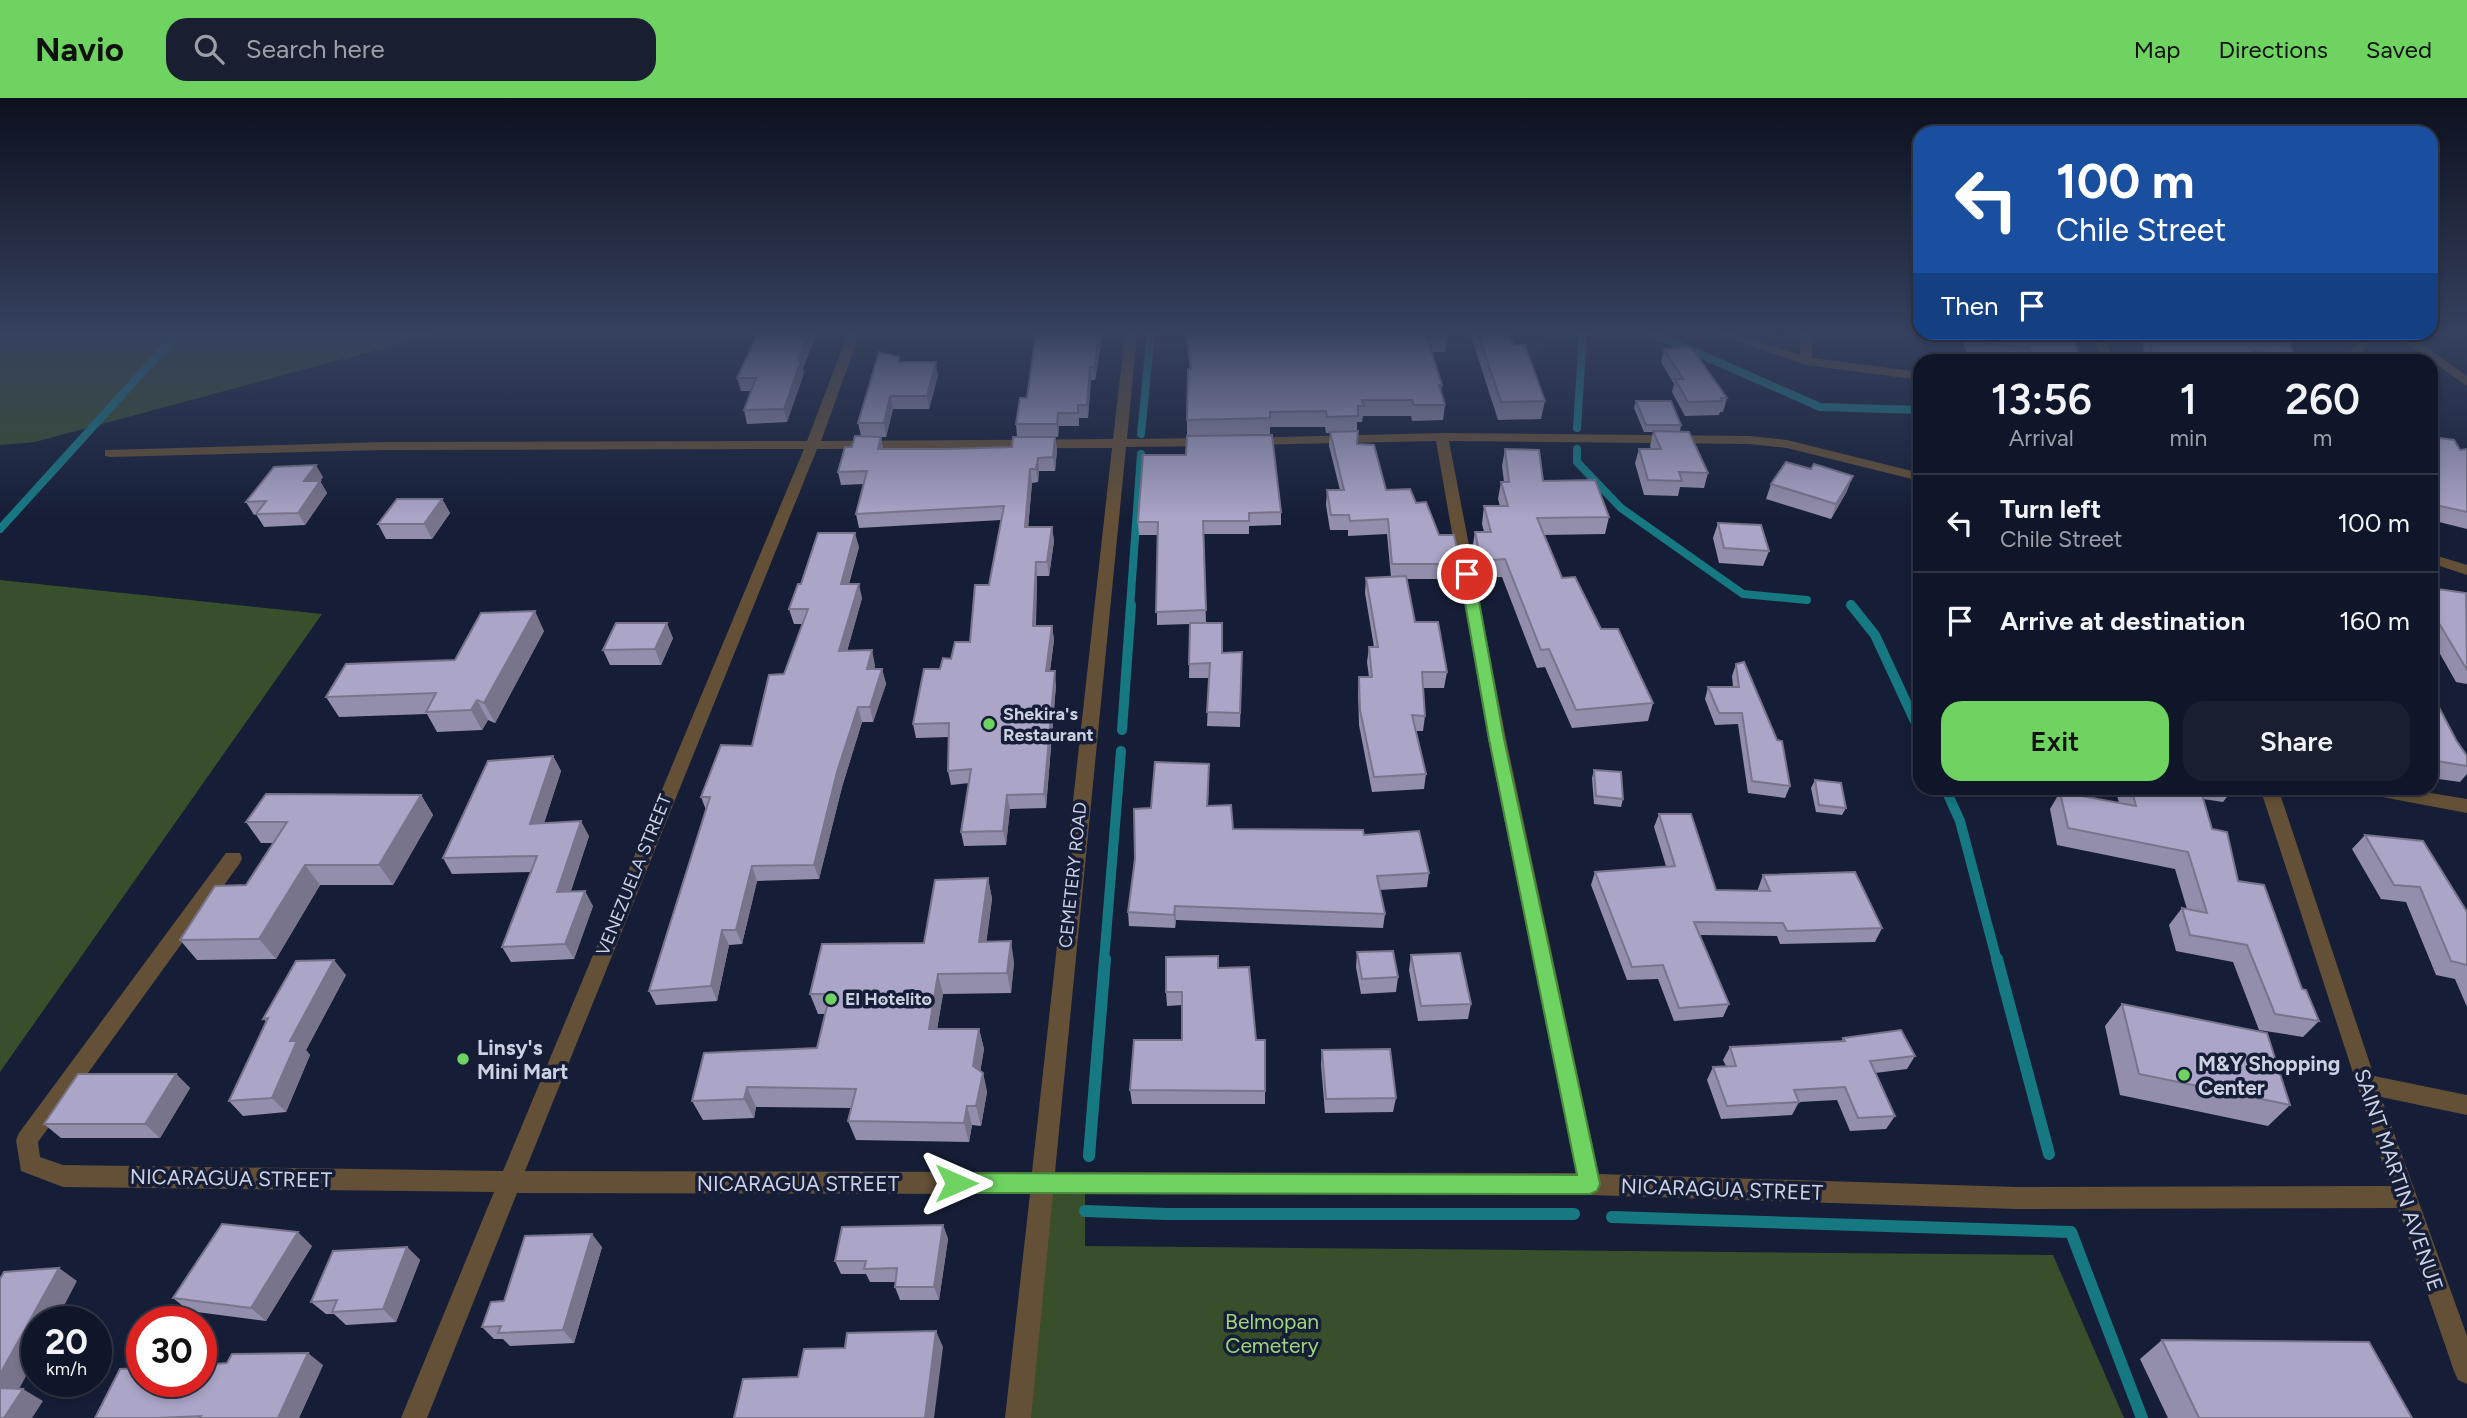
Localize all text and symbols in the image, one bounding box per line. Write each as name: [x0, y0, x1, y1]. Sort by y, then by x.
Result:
search box: [166, 18, 656, 81]
text: Navio: [35, 30, 124, 69]
icon: search: [190, 30, 228, 68]
text: Search here: [246, 33, 385, 65]
text: Map: [2134, 35, 2180, 64]
text: Directions: [2218, 35, 2328, 64]
text: Saved: [2366, 35, 2432, 64]
text: 100 m: [2056, 151, 2195, 210]
icon: left: [1941, 154, 2032, 245]
text: Chile Street: [2056, 211, 2226, 249]
icon: arrive: [2013, 287, 2051, 325]
text: Then: [1941, 290, 1999, 322]
text: 13:56: [1991, 374, 2092, 425]
text: 1: [2180, 374, 2197, 425]
text: 260: [2285, 374, 2360, 425]
text: Arrival: [2009, 424, 2074, 452]
text: min: [2170, 424, 2207, 452]
text: m: [2313, 424, 2332, 452]
text: Turn left: [2000, 493, 2101, 525]
icon: left: [1941, 504, 1979, 542]
text: 100 m: [2337, 507, 2410, 539]
text: Chile Street: [2000, 525, 2122, 553]
pin: [1437, 544, 1497, 604]
icon: arrive: [1448, 555, 1486, 593]
icon: arrive: [1941, 602, 1979, 640]
text: Arrive at destination: [2000, 605, 2245, 637]
text: 160 m: [2339, 605, 2410, 637]
button: Exit: [1941, 701, 2169, 781]
button: Share: [2183, 701, 2410, 781]
place label: Shekira's Restaurant: [1003, 703, 1094, 746]
marker: Shekira's Restaurant: [981, 716, 997, 732]
street label: VENEZUELA STREET: [592, 791, 676, 959]
street label: CEMETERY ROAD: [1054, 801, 1092, 949]
place label: El Hotelito: [845, 988, 932, 1010]
marker: El Hotelito: [823, 991, 839, 1007]
place label: Linsy's Mini Mart: [477, 1035, 569, 1084]
marker: Linsy's Mini Mart: [455, 1051, 471, 1067]
place label: M&Y Shopping Center: [2198, 1051, 2340, 1100]
street label: SAINT MARTIN AVENUE: [2349, 1066, 2449, 1294]
marker: M&Y Shopping Center: [2176, 1067, 2192, 1083]
position arrow: [919, 1146, 993, 1220]
street label: NICARAGUA STREET: [130, 1164, 333, 1192]
street label: NICARAGUA STREET: [697, 1171, 900, 1196]
street label: NICARAGUA STREET: [1620, 1173, 1824, 1205]
speed limit sign: 30: [126, 1306, 217, 1397]
park label: Belmopan Cemetery: [1225, 1309, 1319, 1358]
text: 20: [45, 1321, 88, 1363]
text: km/h: [46, 1358, 87, 1380]

